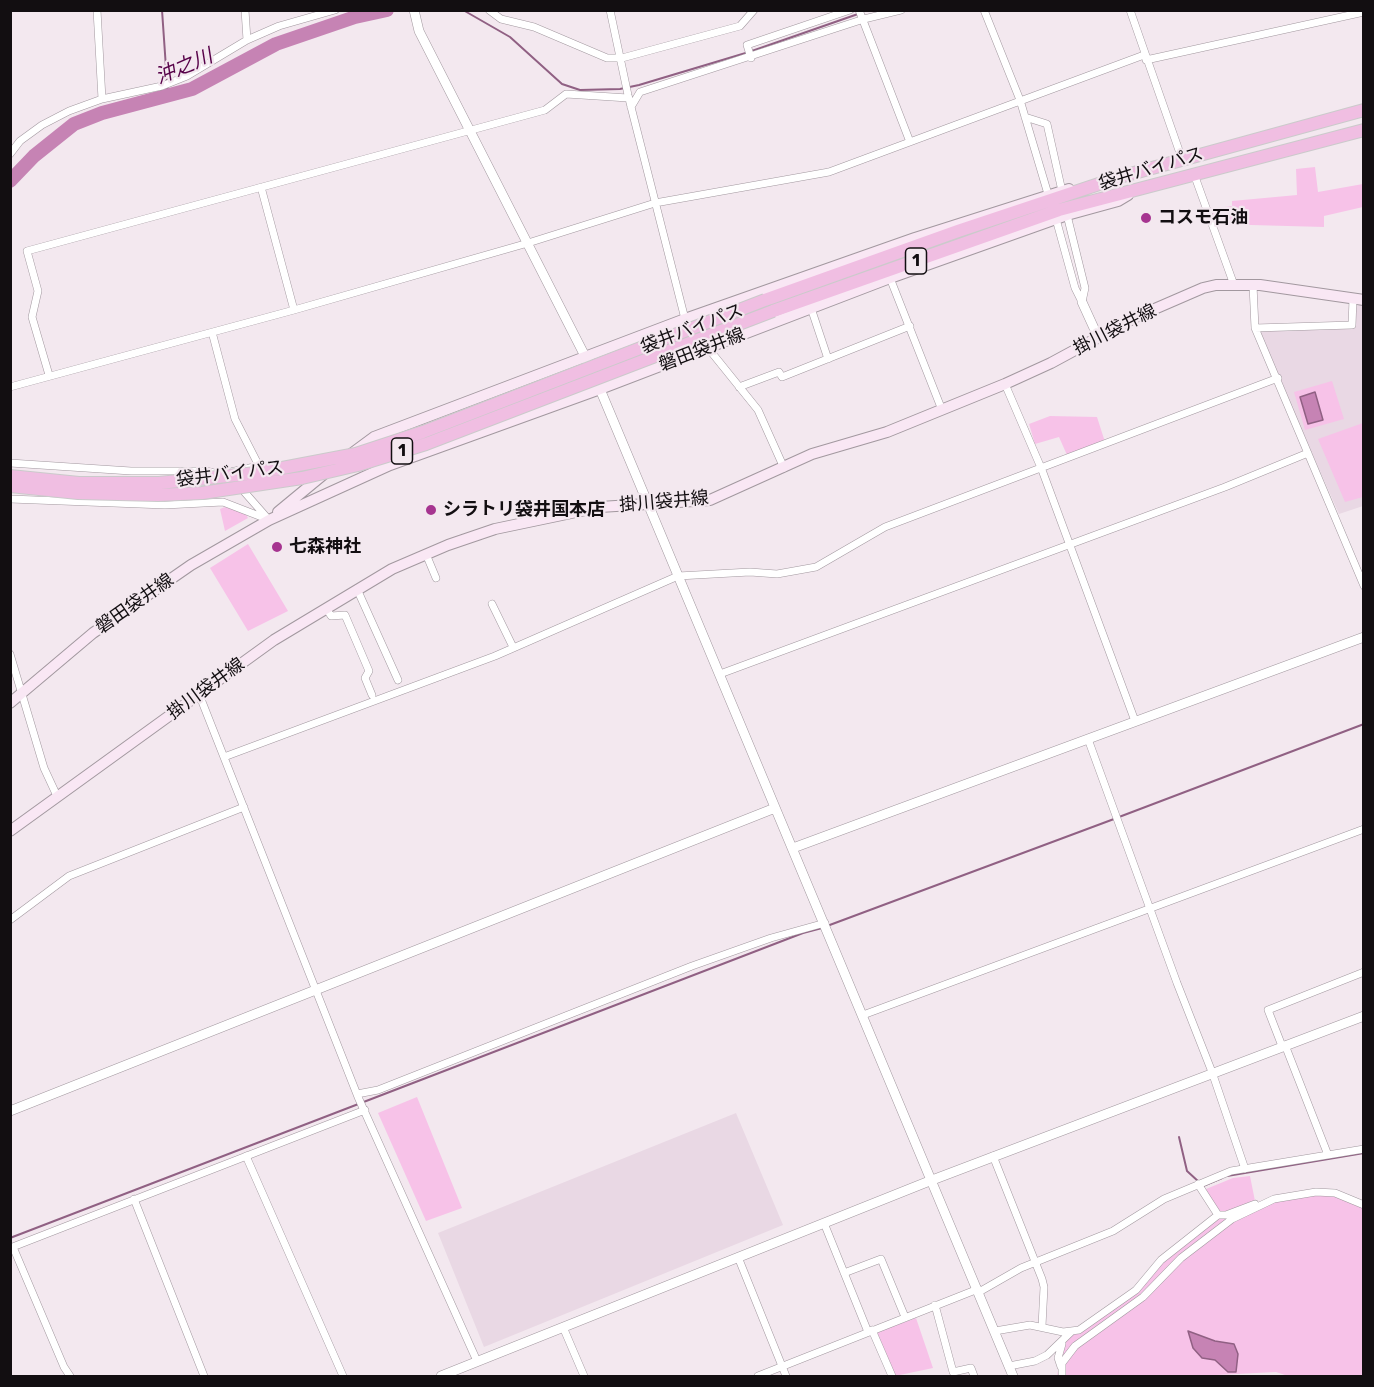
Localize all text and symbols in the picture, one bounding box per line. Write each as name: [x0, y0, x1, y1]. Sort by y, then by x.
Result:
water label: 沖之川: [152, 44, 216, 90]
street label: 袋井バイパス: [1096, 143, 1206, 195]
place label: コスモ石油: [1158, 207, 1248, 229]
marker: コスモ石油: [1139, 211, 1153, 225]
road number: 1: [906, 248, 926, 274]
street label: 袋井バイパス: [638, 300, 746, 358]
street label: 掛川袋井線: [1070, 300, 1160, 360]
street label: 磐田袋井線: [656, 324, 748, 376]
road number: 1: [392, 438, 412, 464]
street label: 袋井バイパス: [175, 457, 285, 491]
street label: 掛川袋井線: [618, 487, 710, 517]
place label: シラトリ袋井国本店: [443, 499, 605, 521]
marker: シラトリ袋井国本店: [424, 503, 438, 517]
place label: 七森神社: [289, 536, 361, 558]
marker: 七森神社: [270, 540, 284, 554]
street label: 磐田袋井線: [92, 569, 178, 639]
street label: 掛川袋井線: [163, 654, 249, 724]

